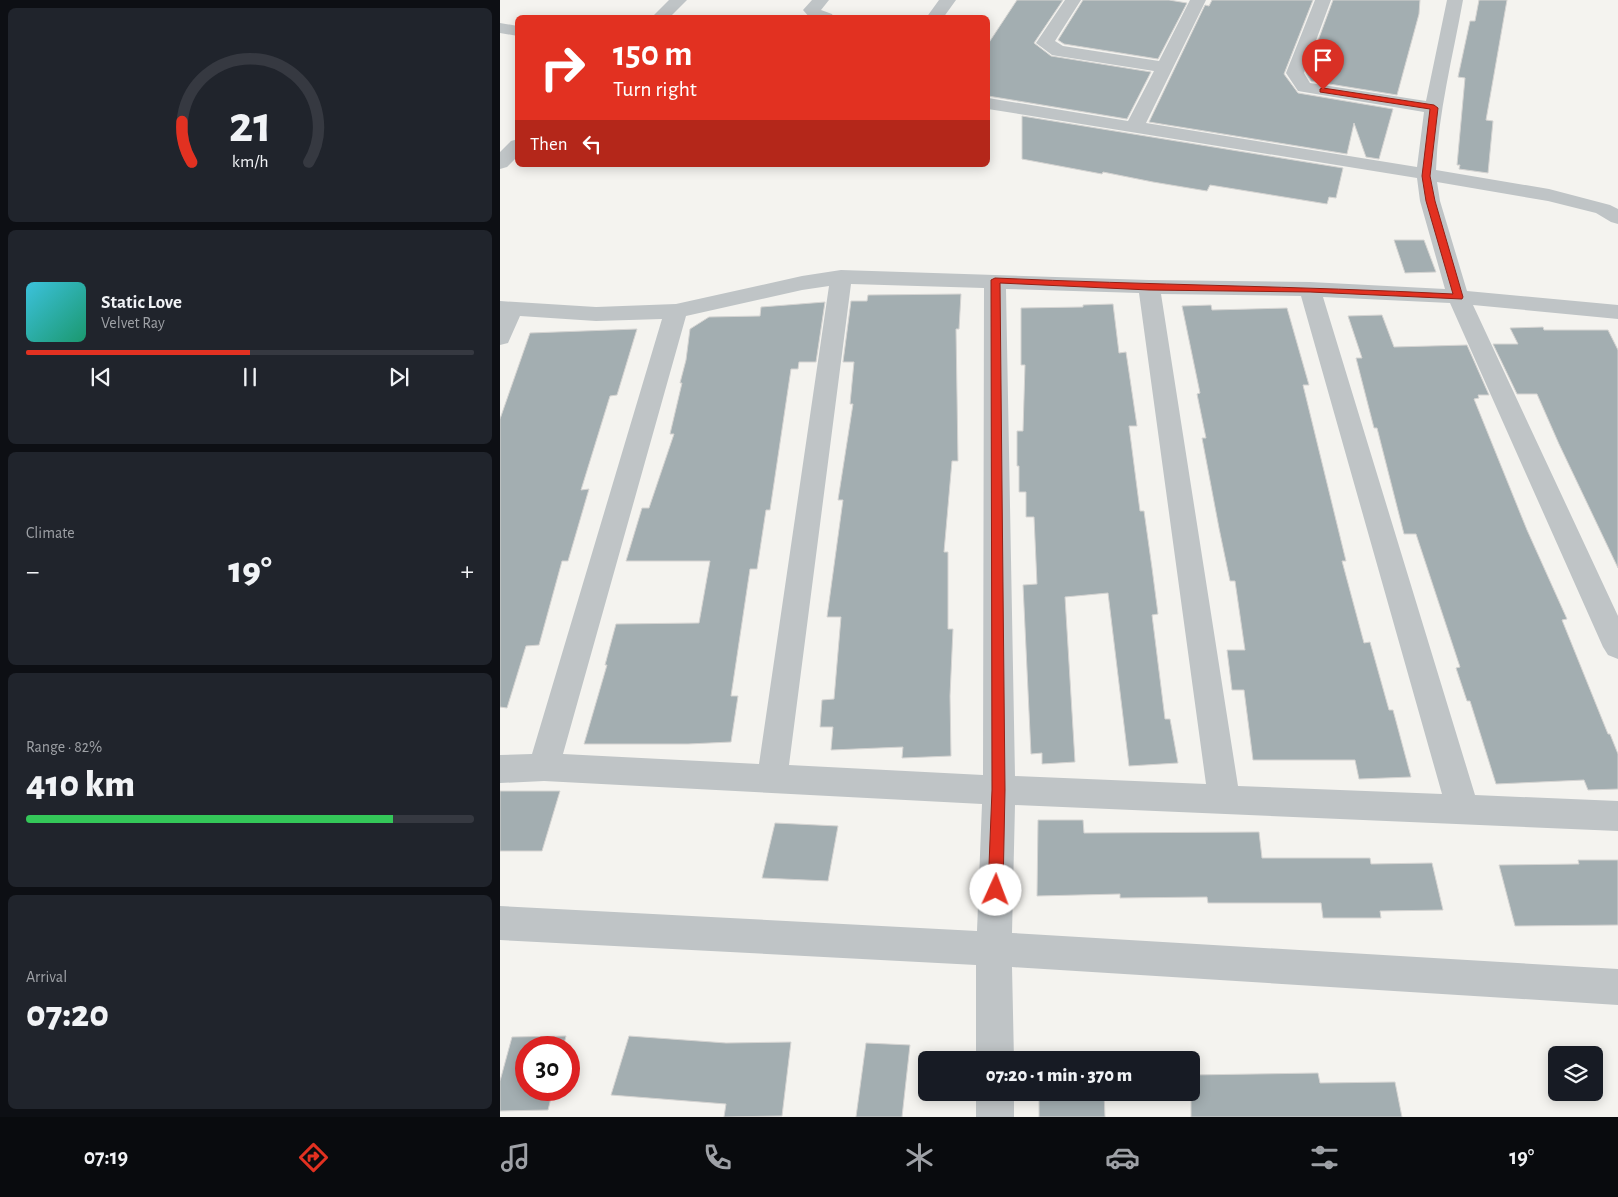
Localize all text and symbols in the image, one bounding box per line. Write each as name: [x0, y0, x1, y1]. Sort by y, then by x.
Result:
icon: right: [530, 35, 595, 100]
text: 150 m: [613, 37, 693, 72]
pin: [1302, 39, 1344, 90]
icon: arrive: [1309, 46, 1337, 74]
text: Turn right: [613, 78, 697, 100]
text: 21: [228, 99, 272, 151]
icon: left: [578, 130, 606, 158]
text: Then: [530, 135, 568, 154]
text: km/h: [232, 153, 268, 171]
text: Static Love: [101, 293, 182, 312]
text: Velvet Ray: [101, 315, 165, 331]
icon: previous: [87, 363, 115, 391]
icon: pause: [236, 363, 264, 391]
icon: next: [385, 363, 413, 391]
text: Climate: [26, 525, 75, 541]
text: 19°: [228, 552, 272, 590]
text: −: [26, 558, 39, 586]
text: +: [461, 558, 474, 586]
text: Range · 82%: [26, 739, 102, 755]
text: 410 km: [26, 766, 135, 804]
position arrow: [969, 863, 1021, 915]
text: Arrival: [26, 969, 67, 985]
text: 07:20: [26, 996, 109, 1034]
speed limit sign: 30: [515, 1036, 580, 1101]
map controls: [1548, 1046, 1603, 1101]
button: layers: [1548, 1046, 1603, 1101]
text: 07:20 · 1 min · 370 m: [986, 1066, 1132, 1085]
icon: directions: [296, 1140, 331, 1175]
icon: music: [498, 1140, 533, 1175]
icon: phone: [700, 1140, 735, 1175]
icon: climate: [902, 1140, 937, 1175]
icon: car: [1105, 1140, 1140, 1175]
icon: filters: [1307, 1140, 1342, 1175]
text: 07:19: [84, 1146, 128, 1168]
text: 19°: [1509, 1146, 1534, 1168]

